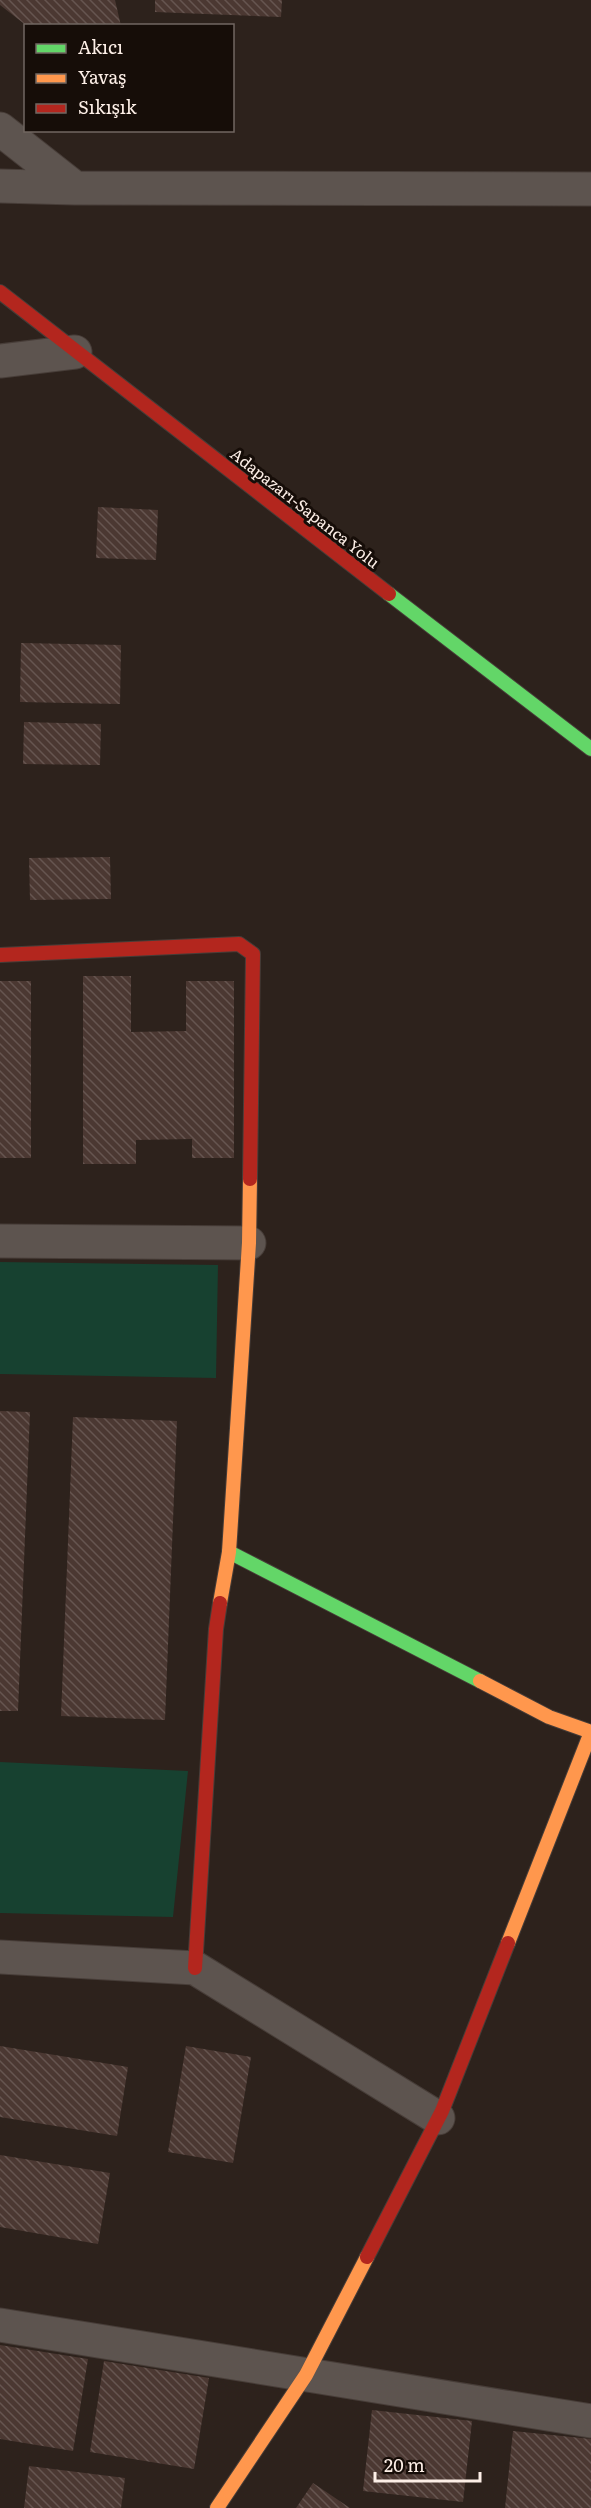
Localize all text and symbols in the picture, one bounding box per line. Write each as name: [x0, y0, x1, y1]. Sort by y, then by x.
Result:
legend: [24, 24, 234, 132]
text: Akıcı: [78, 33, 123, 60]
text: Yavaş: [78, 63, 126, 90]
text: Sıkışık: [78, 93, 138, 120]
street label: Adapazarı-Sapanca Yolu: [226, 441, 385, 573]
scale bar: [375, 2445, 480, 2483]
text: 20 m: [384, 2451, 425, 2478]

